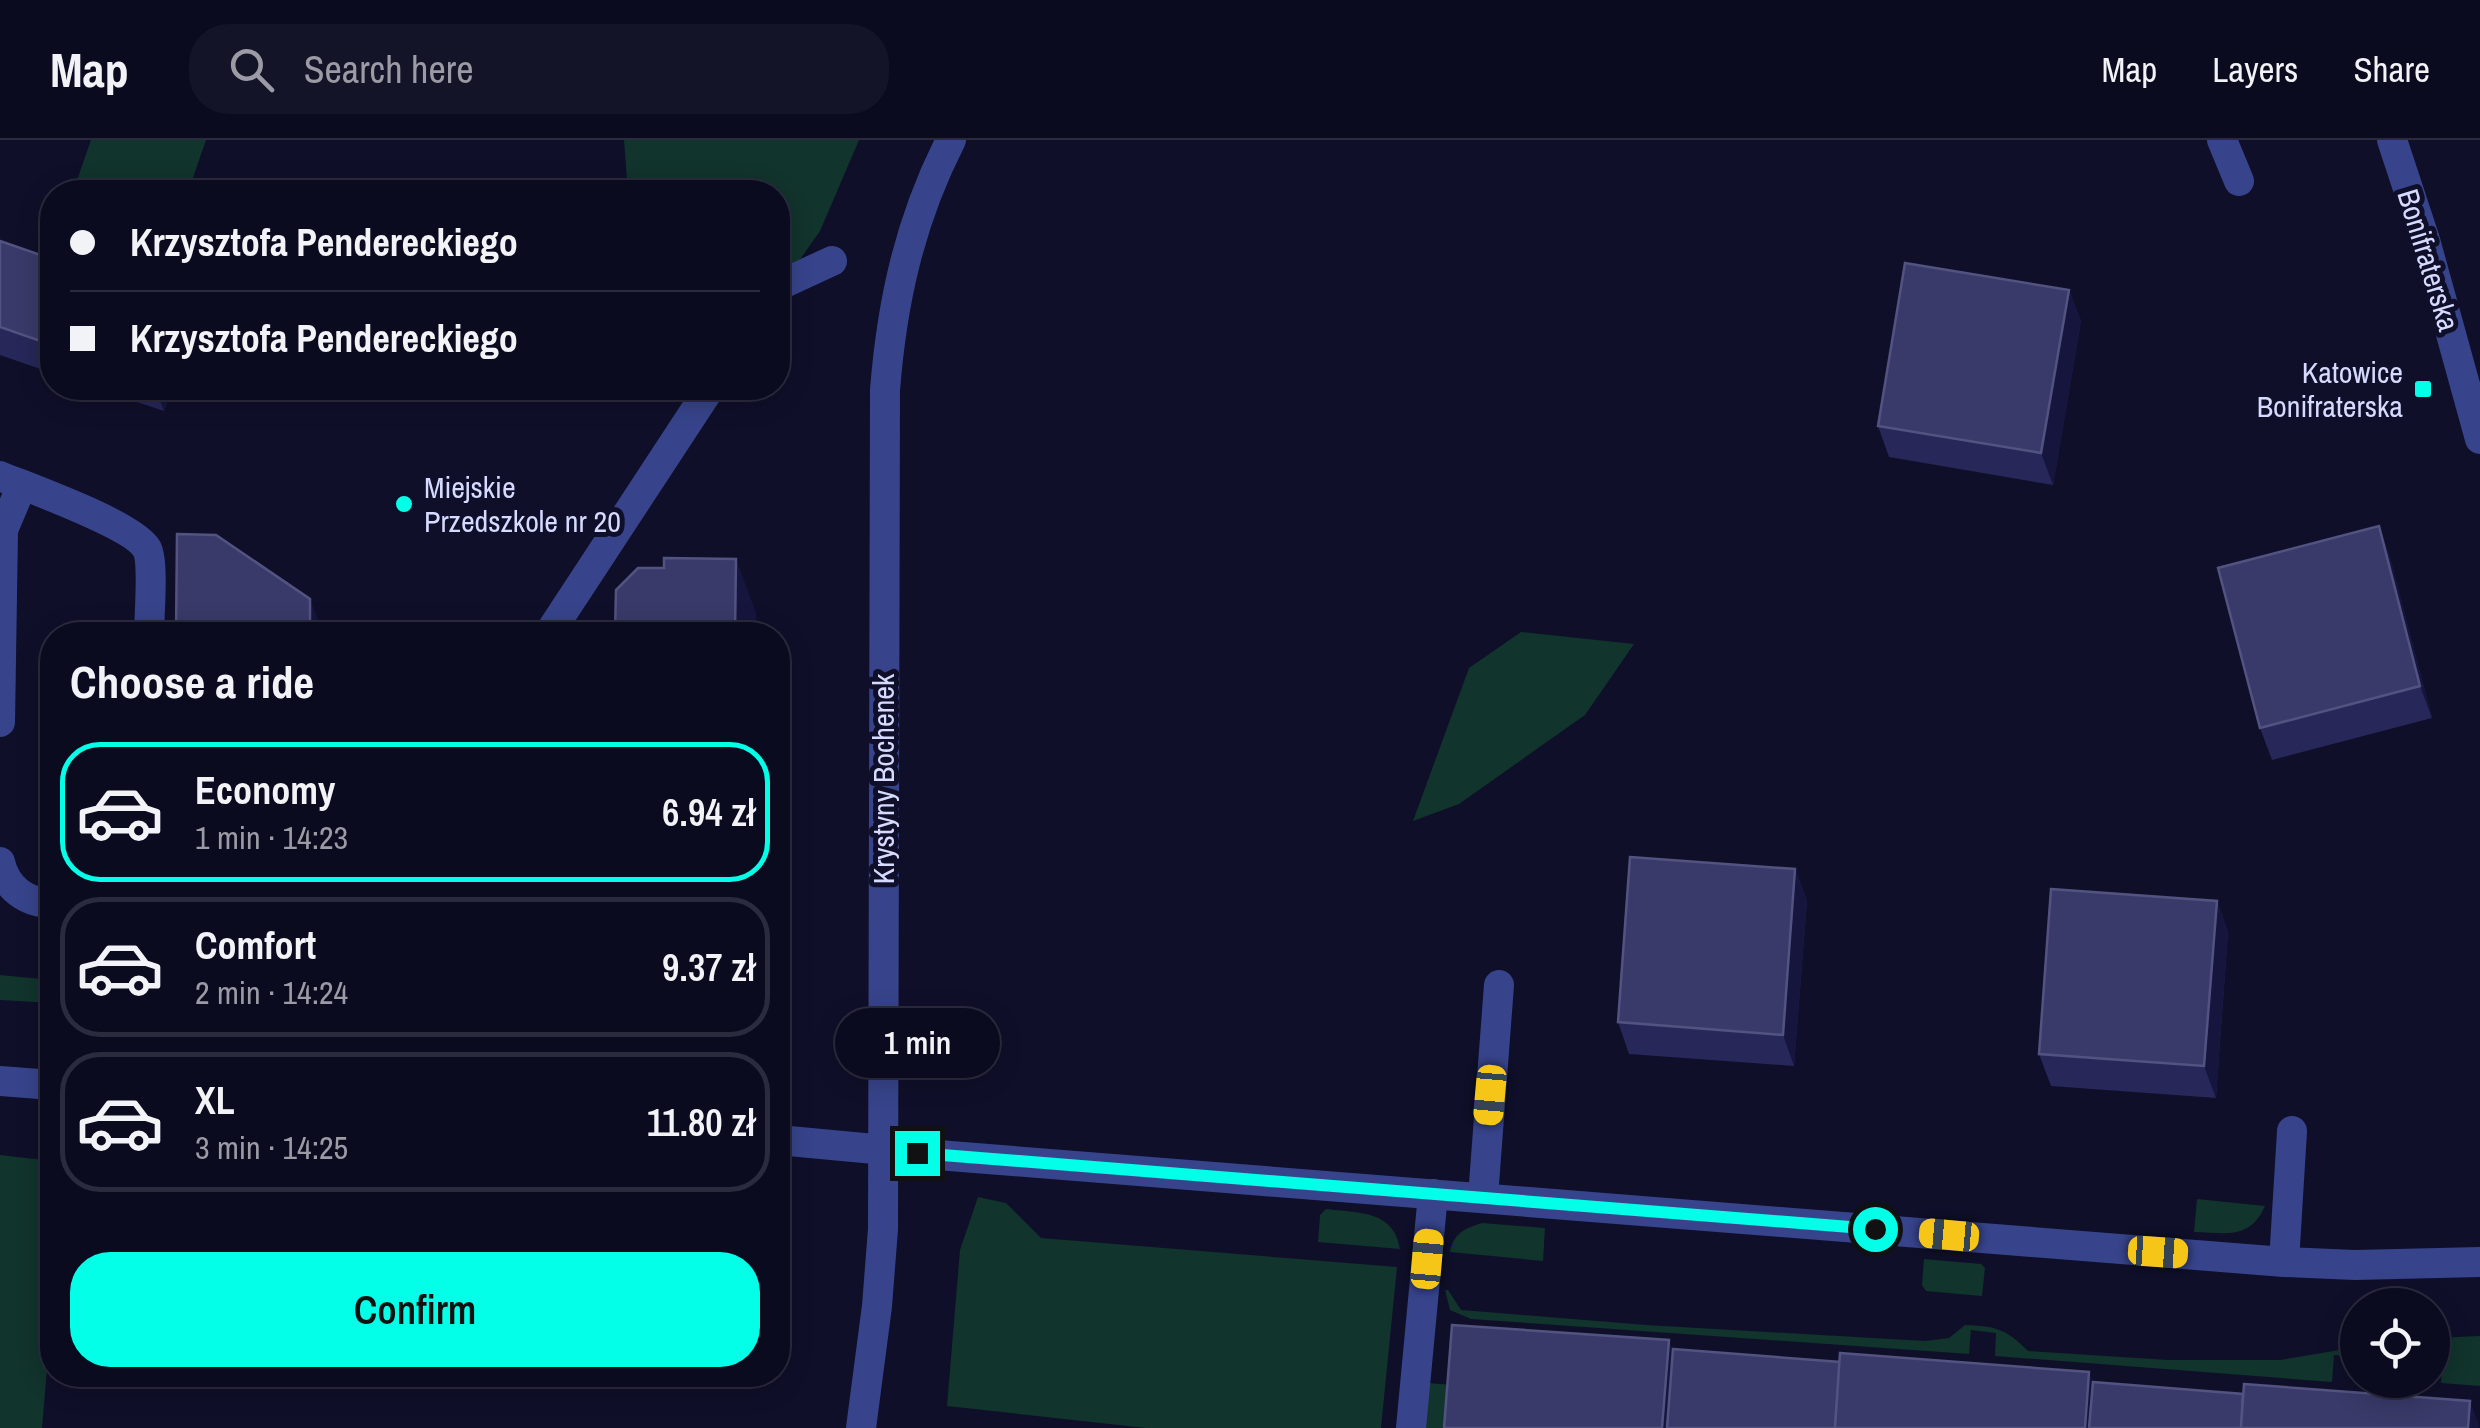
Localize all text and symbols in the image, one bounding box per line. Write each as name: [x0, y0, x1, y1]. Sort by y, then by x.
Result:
search box: [189, 24, 889, 114]
text: Map: [50, 37, 129, 102]
icon: search: [224, 42, 279, 97]
text: Search here: [304, 44, 473, 95]
text: Map: [2101, 46, 2157, 93]
text: Layers: [2212, 46, 2298, 93]
text: Share: [2353, 46, 2430, 93]
street label: Bonifraterska: [2388, 184, 2470, 336]
text: Krzysztofa Pendereckiego: [130, 217, 518, 268]
text: Krzysztofa Pendereckiego: [130, 313, 518, 364]
place label: Katowice Bonifraterska: [2257, 352, 2403, 426]
marker: Katowice Bonifraterska: [2412, 378, 2434, 400]
place label: Miejskie Przedszkole nr 20: [424, 467, 621, 541]
marker: Miejskie Przedszkole nr 20: [393, 493, 415, 515]
text: Choose a ride: [70, 651, 314, 712]
street label: Krystyny Bochenek: [863, 673, 903, 884]
text: Economy: [195, 765, 335, 816]
icon: car: [75, 767, 165, 857]
text: 6.94 zł: [662, 787, 755, 838]
text: 1 min · 14:23: [195, 816, 348, 859]
text: Comfort: [195, 920, 316, 971]
icon: car: [75, 922, 165, 1012]
text: 9.37 zł: [662, 942, 755, 993]
text: 2 min · 14:24: [195, 971, 348, 1014]
callout: 1 min: [834, 1008, 1000, 1078]
text: 1 min: [884, 1021, 951, 1064]
car: [1472, 1064, 1508, 1126]
text: XL: [195, 1075, 235, 1126]
icon: car: [75, 1077, 165, 1167]
text: 11.80 zł: [647, 1097, 755, 1148]
text: 3 min · 14:25: [195, 1126, 348, 1169]
route end: [895, 1131, 940, 1176]
route start: [1853, 1207, 1898, 1252]
car: [1918, 1217, 1980, 1253]
car: [1409, 1228, 1445, 1290]
car: [2127, 1235, 2189, 1269]
button: Confirm: [70, 1252, 760, 1367]
map controls: [2340, 1288, 2450, 1398]
button: locate: [2340, 1288, 2450, 1398]

